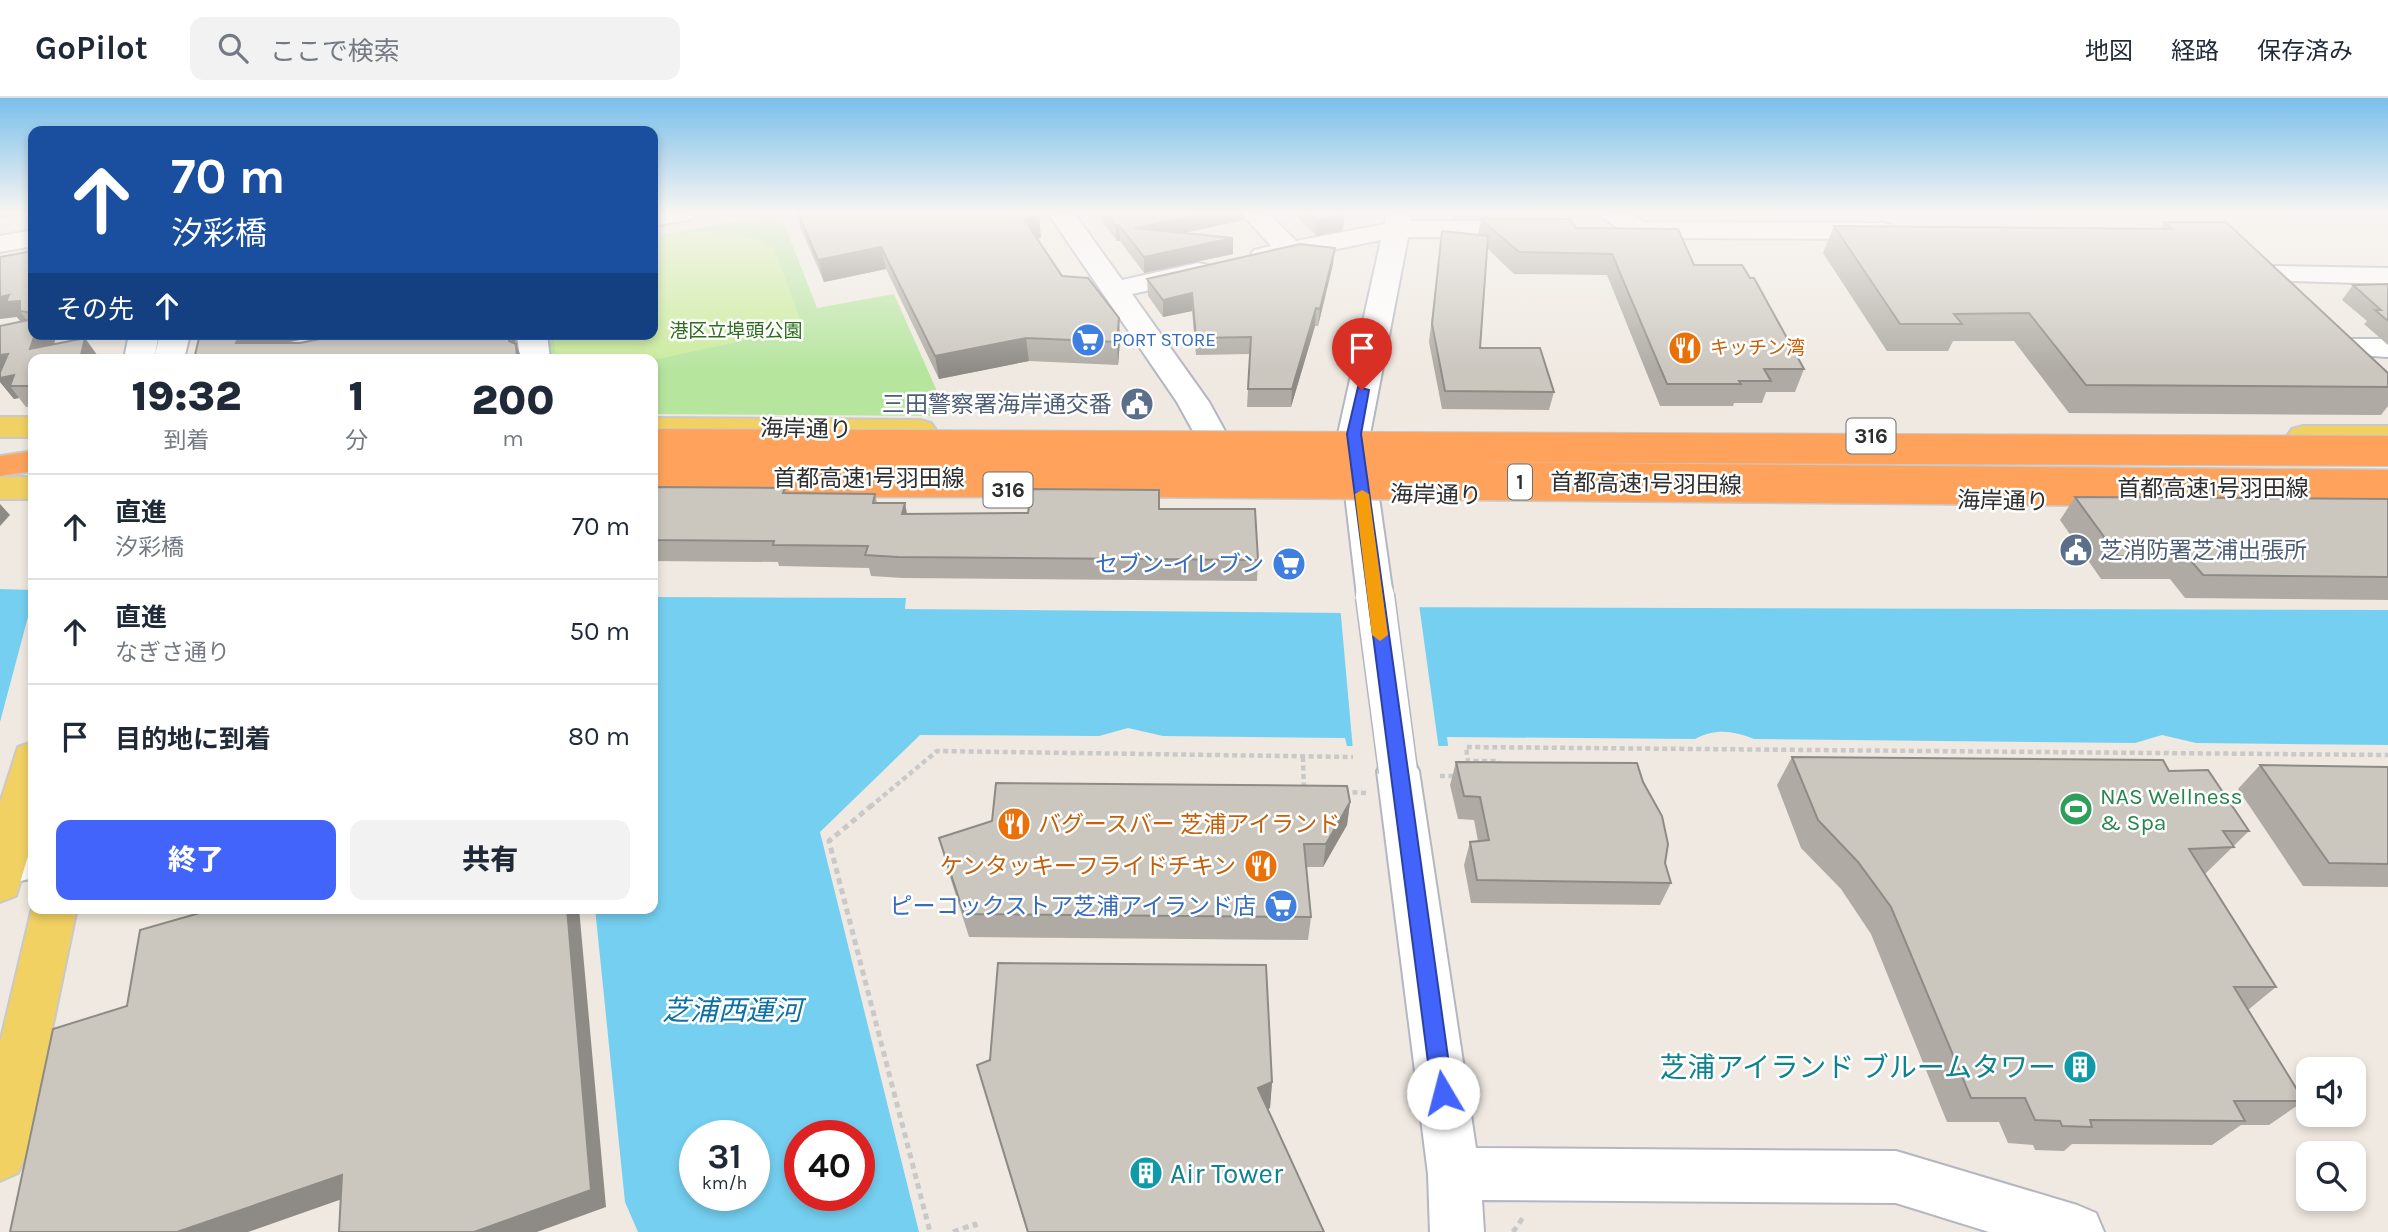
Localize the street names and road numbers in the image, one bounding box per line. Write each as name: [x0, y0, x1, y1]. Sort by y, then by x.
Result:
street label: 海岸通り: [760, 415, 852, 443]
road number: 316: [1846, 418, 1896, 454]
road number: 1: [1508, 464, 1532, 500]
street label: 首都高速1号羽田線: [773, 465, 965, 492]
street label: 首都高速1号羽田線: [1550, 469, 1742, 499]
road number: 316: [984, 472, 1032, 508]
street label: 首都高速1号羽田線: [2117, 475, 2309, 502]
street label: 海岸通り: [1390, 481, 1482, 509]
street label: 海岸通り: [1957, 487, 2049, 515]

